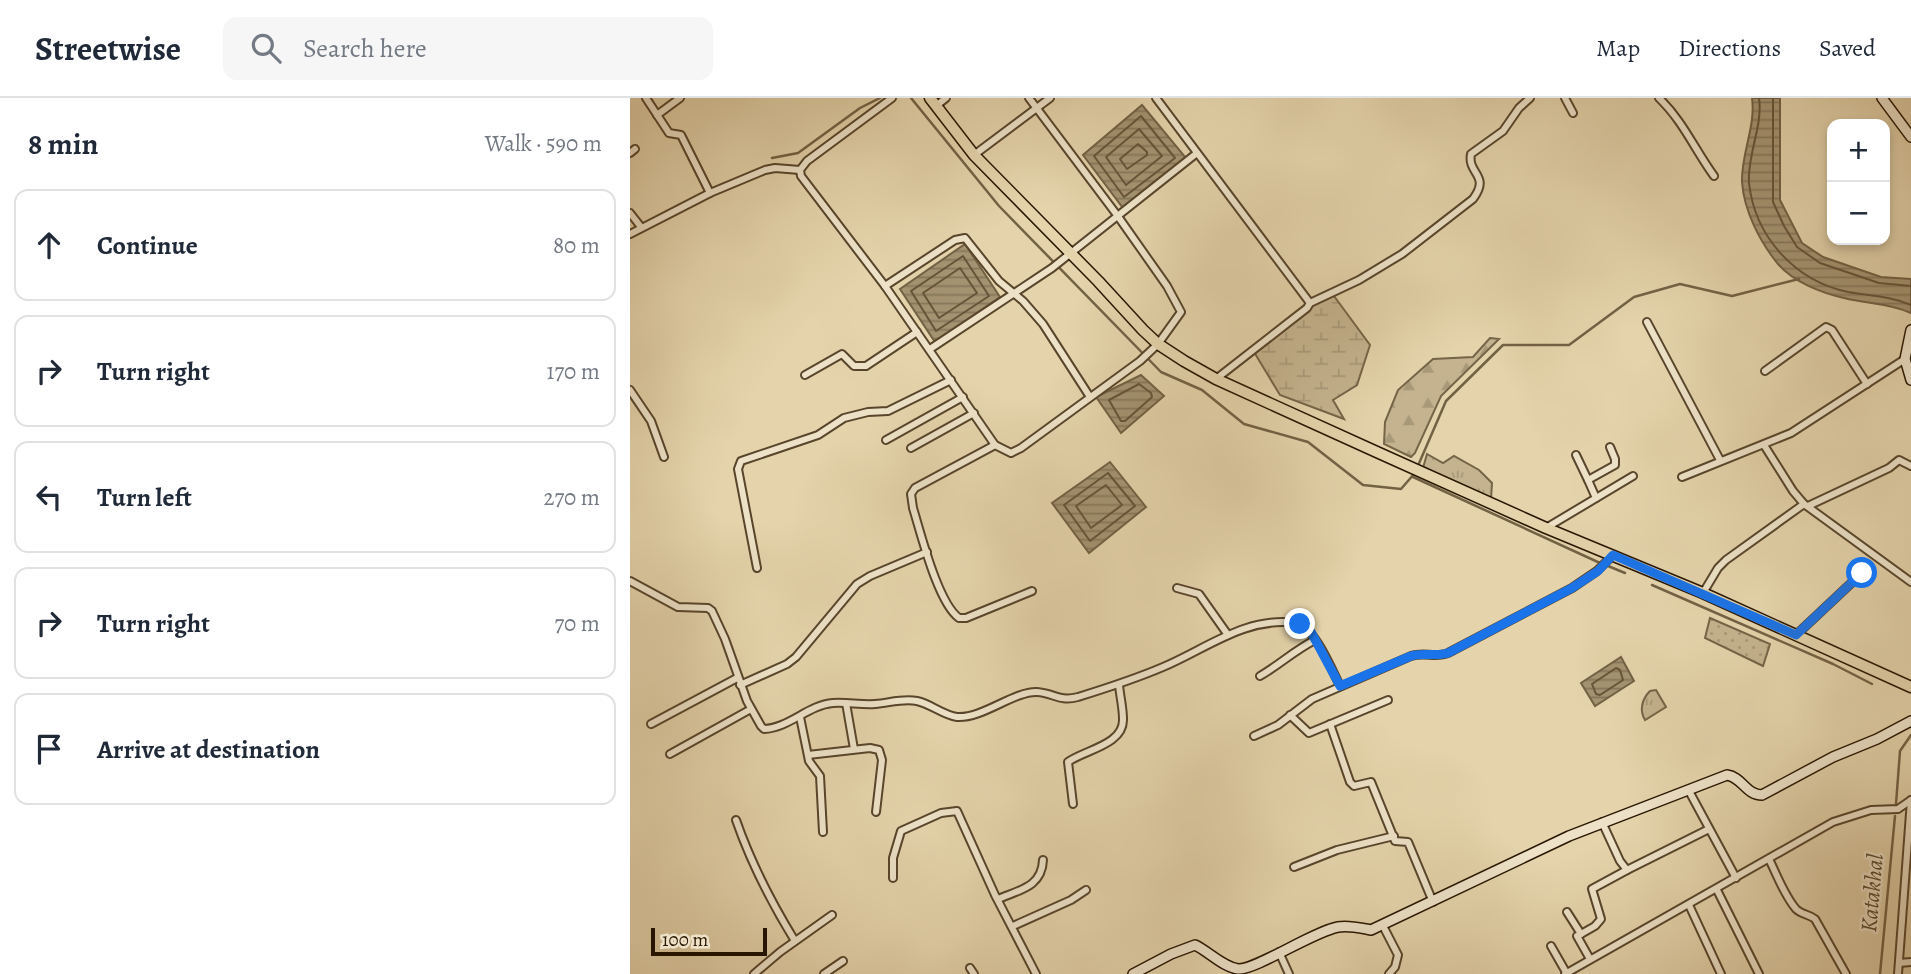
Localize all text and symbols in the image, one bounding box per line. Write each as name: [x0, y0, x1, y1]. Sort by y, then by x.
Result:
search box: [223, 17, 713, 80]
text: Streetwise: [35, 26, 181, 71]
icon: search: [247, 29, 285, 67]
text: Search here: [303, 31, 427, 66]
text: Map: [1596, 32, 1640, 64]
text: Directions: [1678, 32, 1781, 64]
text: Saved: [1819, 32, 1876, 64]
map controls: [1827, 119, 1890, 245]
button: +: [1827, 119, 1890, 182]
text: 8 min: [28, 124, 98, 164]
text: Walk · 590 m: [485, 128, 602, 159]
button: −: [1827, 182, 1890, 245]
icon: ahead: [30, 226, 68, 264]
text: Continue: [97, 228, 198, 263]
text: 80 m: [553, 230, 600, 261]
icon: right: [30, 352, 68, 390]
text: Turn right: [97, 354, 210, 389]
text: 170 m: [547, 356, 600, 387]
icon: left: [30, 478, 68, 516]
text: Turn left: [97, 480, 192, 515]
text: 270 m: [543, 482, 600, 513]
route start: [1846, 557, 1877, 588]
icon: right: [30, 604, 68, 642]
text: Turn right: [97, 606, 210, 641]
text: 70 m: [554, 608, 600, 639]
route end: [1284, 608, 1315, 639]
icon: arrive: [30, 730, 68, 768]
text: Arrive at destination: [97, 732, 320, 767]
water label: Katakhal: [1853, 852, 1891, 933]
scale bar: [651, 925, 766, 957]
text: 100 m: [662, 927, 708, 953]

